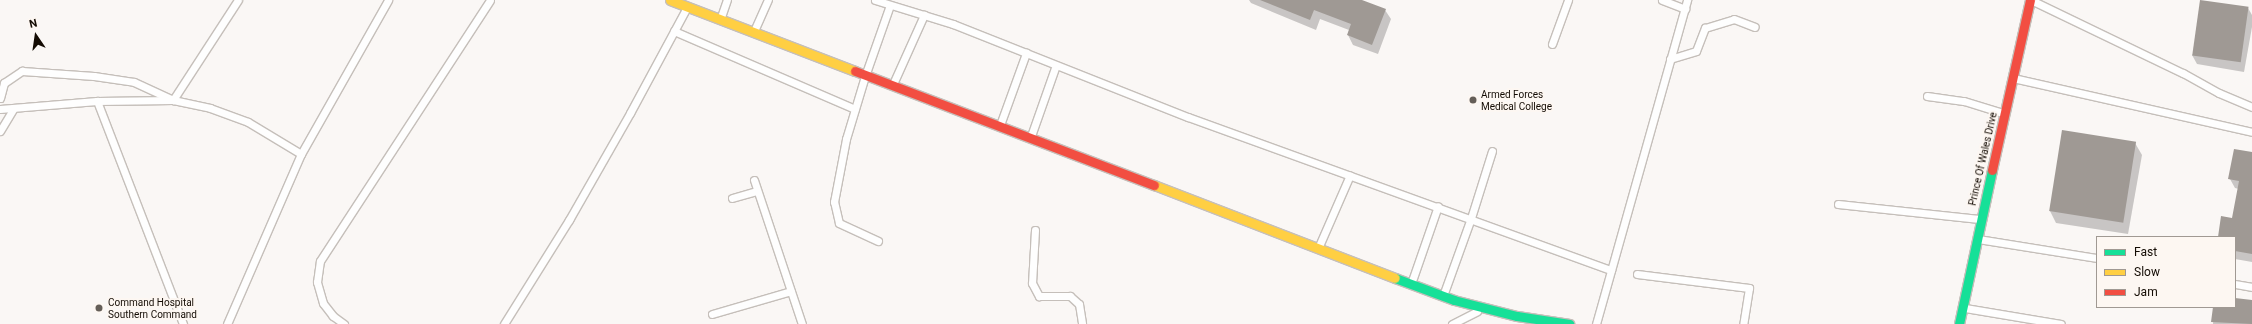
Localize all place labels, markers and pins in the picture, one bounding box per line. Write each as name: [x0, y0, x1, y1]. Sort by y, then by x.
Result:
place label: Armed Forces Medical College: [1481, 88, 1552, 112]
marker: Armed Forces Medical College: [1468, 95, 1478, 105]
place label: Command Hospital Southern Command: [108, 296, 197, 320]
marker: Command Hospital Southern Command: [93, 302, 105, 314]

